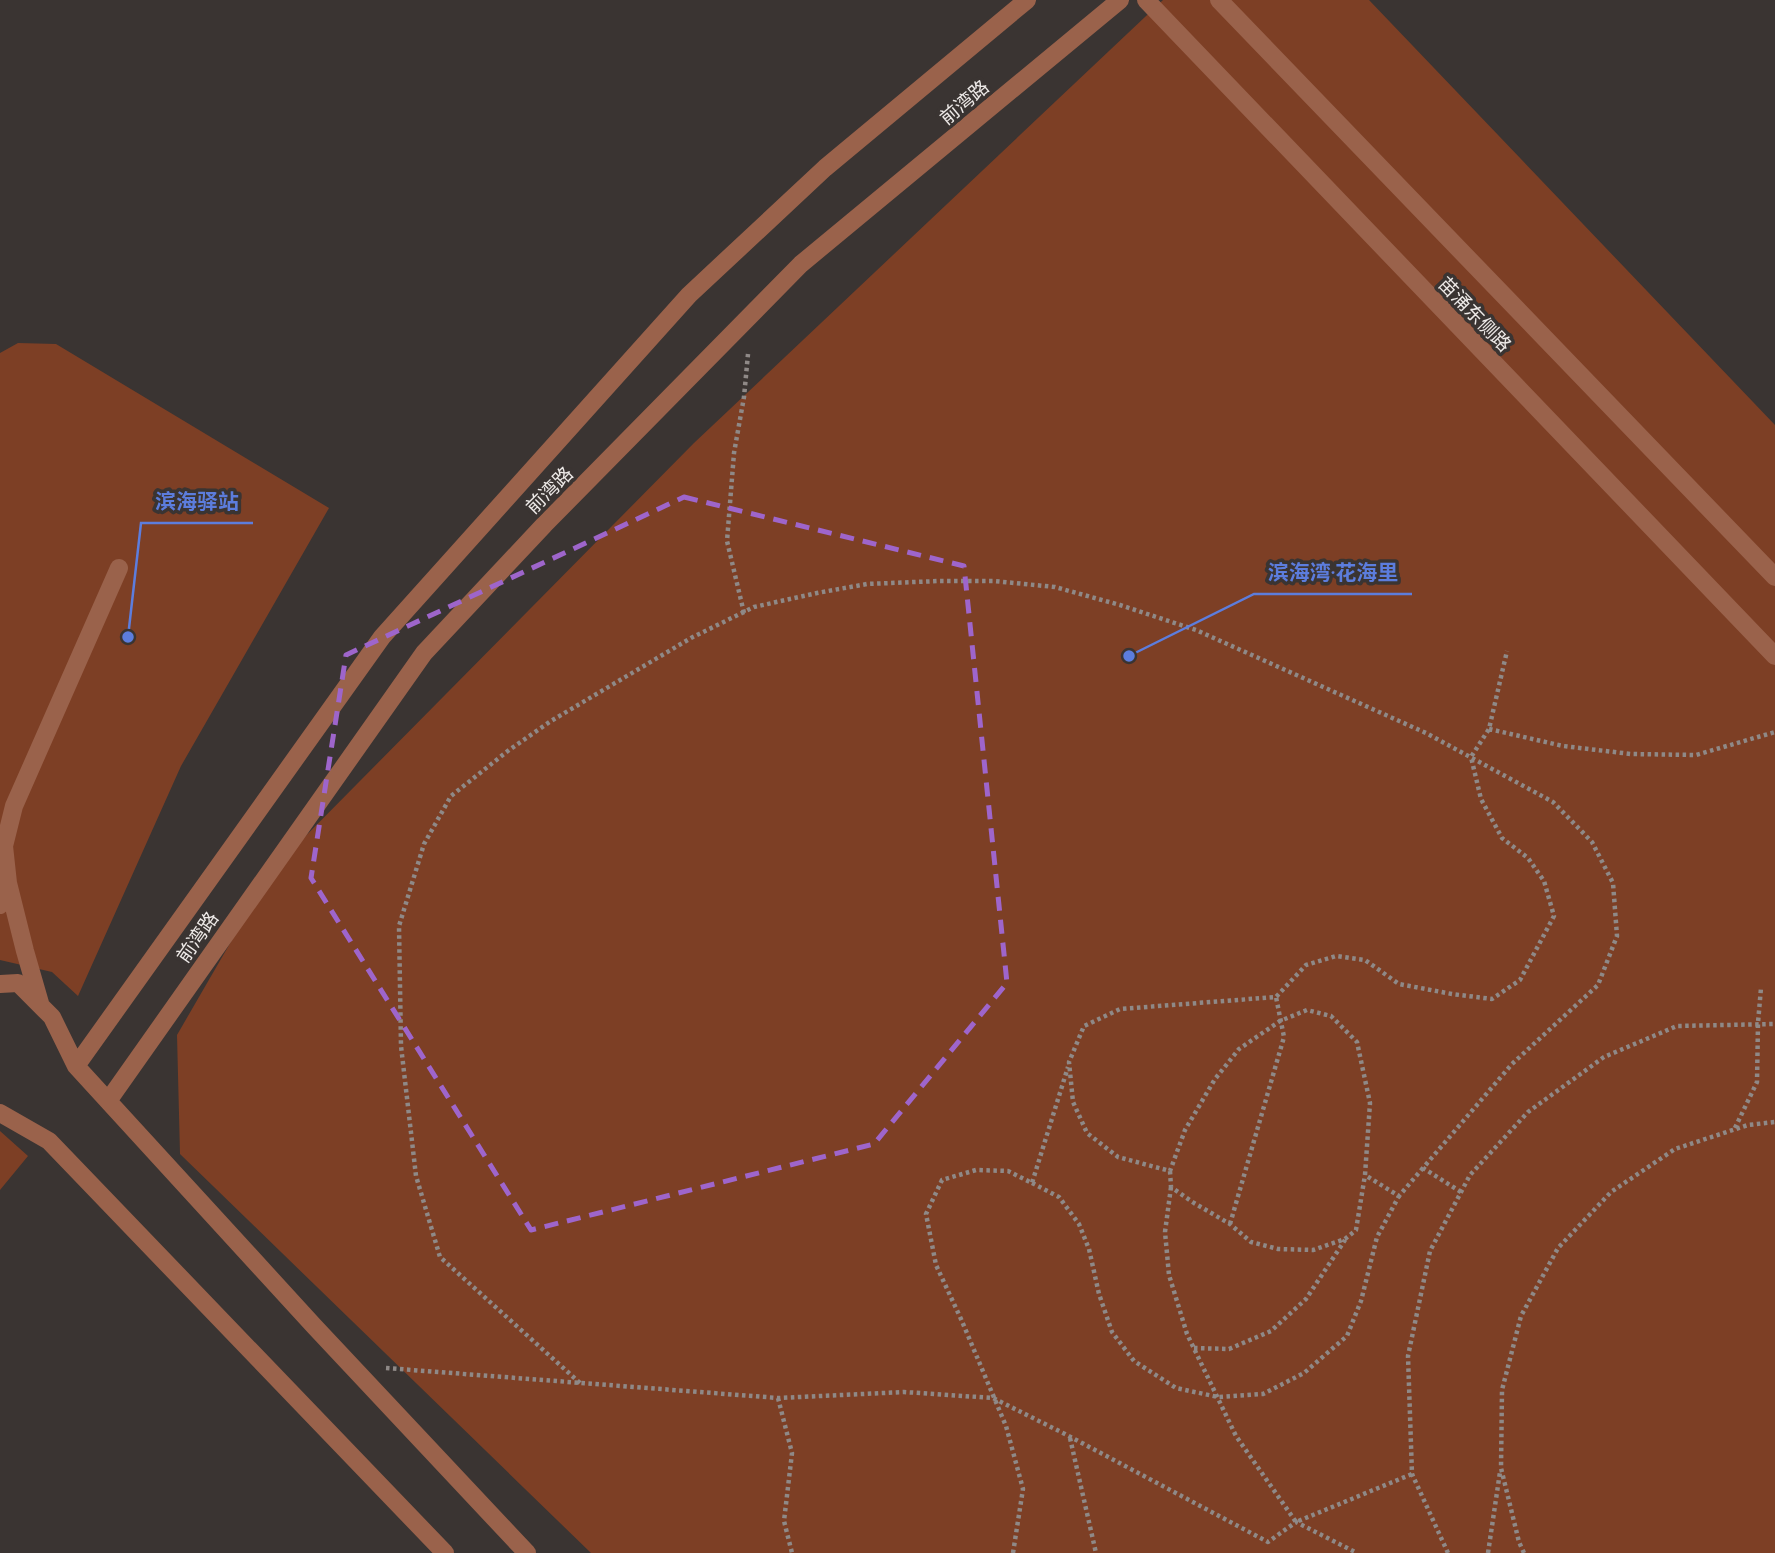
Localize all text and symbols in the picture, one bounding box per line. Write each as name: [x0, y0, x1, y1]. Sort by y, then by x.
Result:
street label: 前湾路: [935, 75, 993, 129]
street label: 苗涌东侧路: [1434, 272, 1516, 356]
street label: 前湾路: [521, 462, 577, 518]
callout: 滨海驿站: [141, 481, 253, 523]
text: 滨海驿站: [155, 489, 239, 513]
callout: 滨海湾·花海里: [1254, 552, 1412, 594]
text: 滨海湾·花海里: [1268, 560, 1398, 584]
street label: 前湾路: [172, 907, 222, 967]

